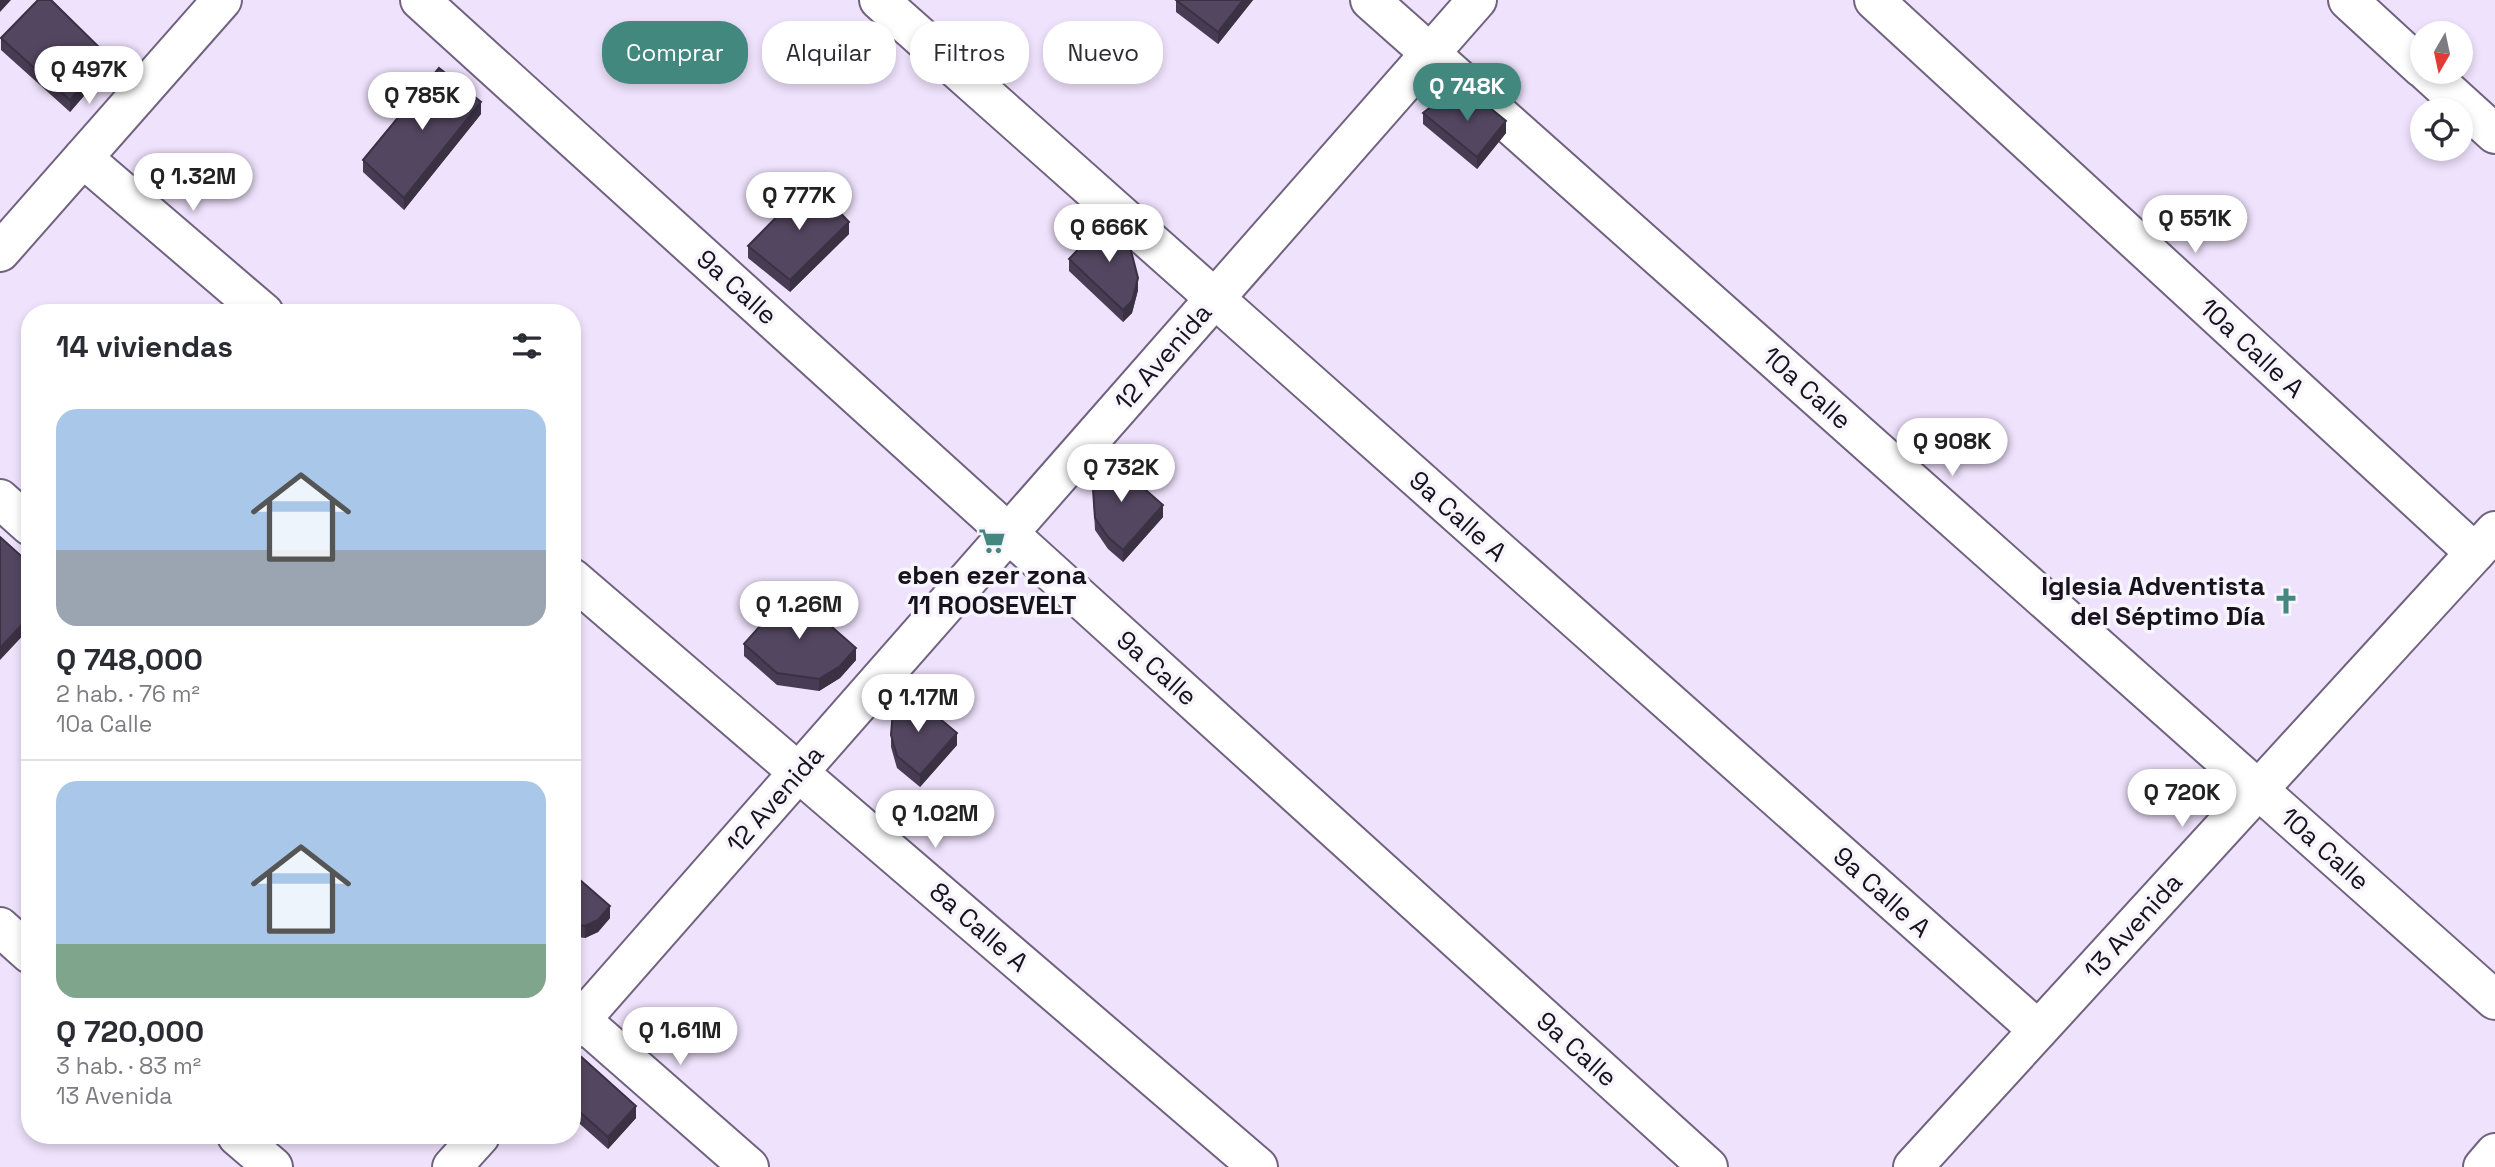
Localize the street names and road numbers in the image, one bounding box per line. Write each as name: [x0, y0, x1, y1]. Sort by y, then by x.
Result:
street label: 9a Calle: [689, 242, 785, 332]
street label: 10a Calle A: [2192, 291, 2312, 405]
street label: 12 Avenida: [1107, 296, 1219, 418]
street label: 10a Calle: [1755, 339, 1859, 437]
street label: 9a Calle A: [1402, 463, 1514, 569]
street label: 9a Calle: [1109, 623, 1205, 713]
street label: 12 Avenida: [719, 738, 831, 860]
street label: 10a Calle: [2273, 800, 2377, 898]
street label: 9a Calle A: [1826, 839, 1938, 945]
street label: 13 Avenida: [2076, 866, 2190, 986]
street label: 8a Calle A: [922, 875, 1036, 979]
street label: 9a Calle: [1529, 1004, 1625, 1094]

